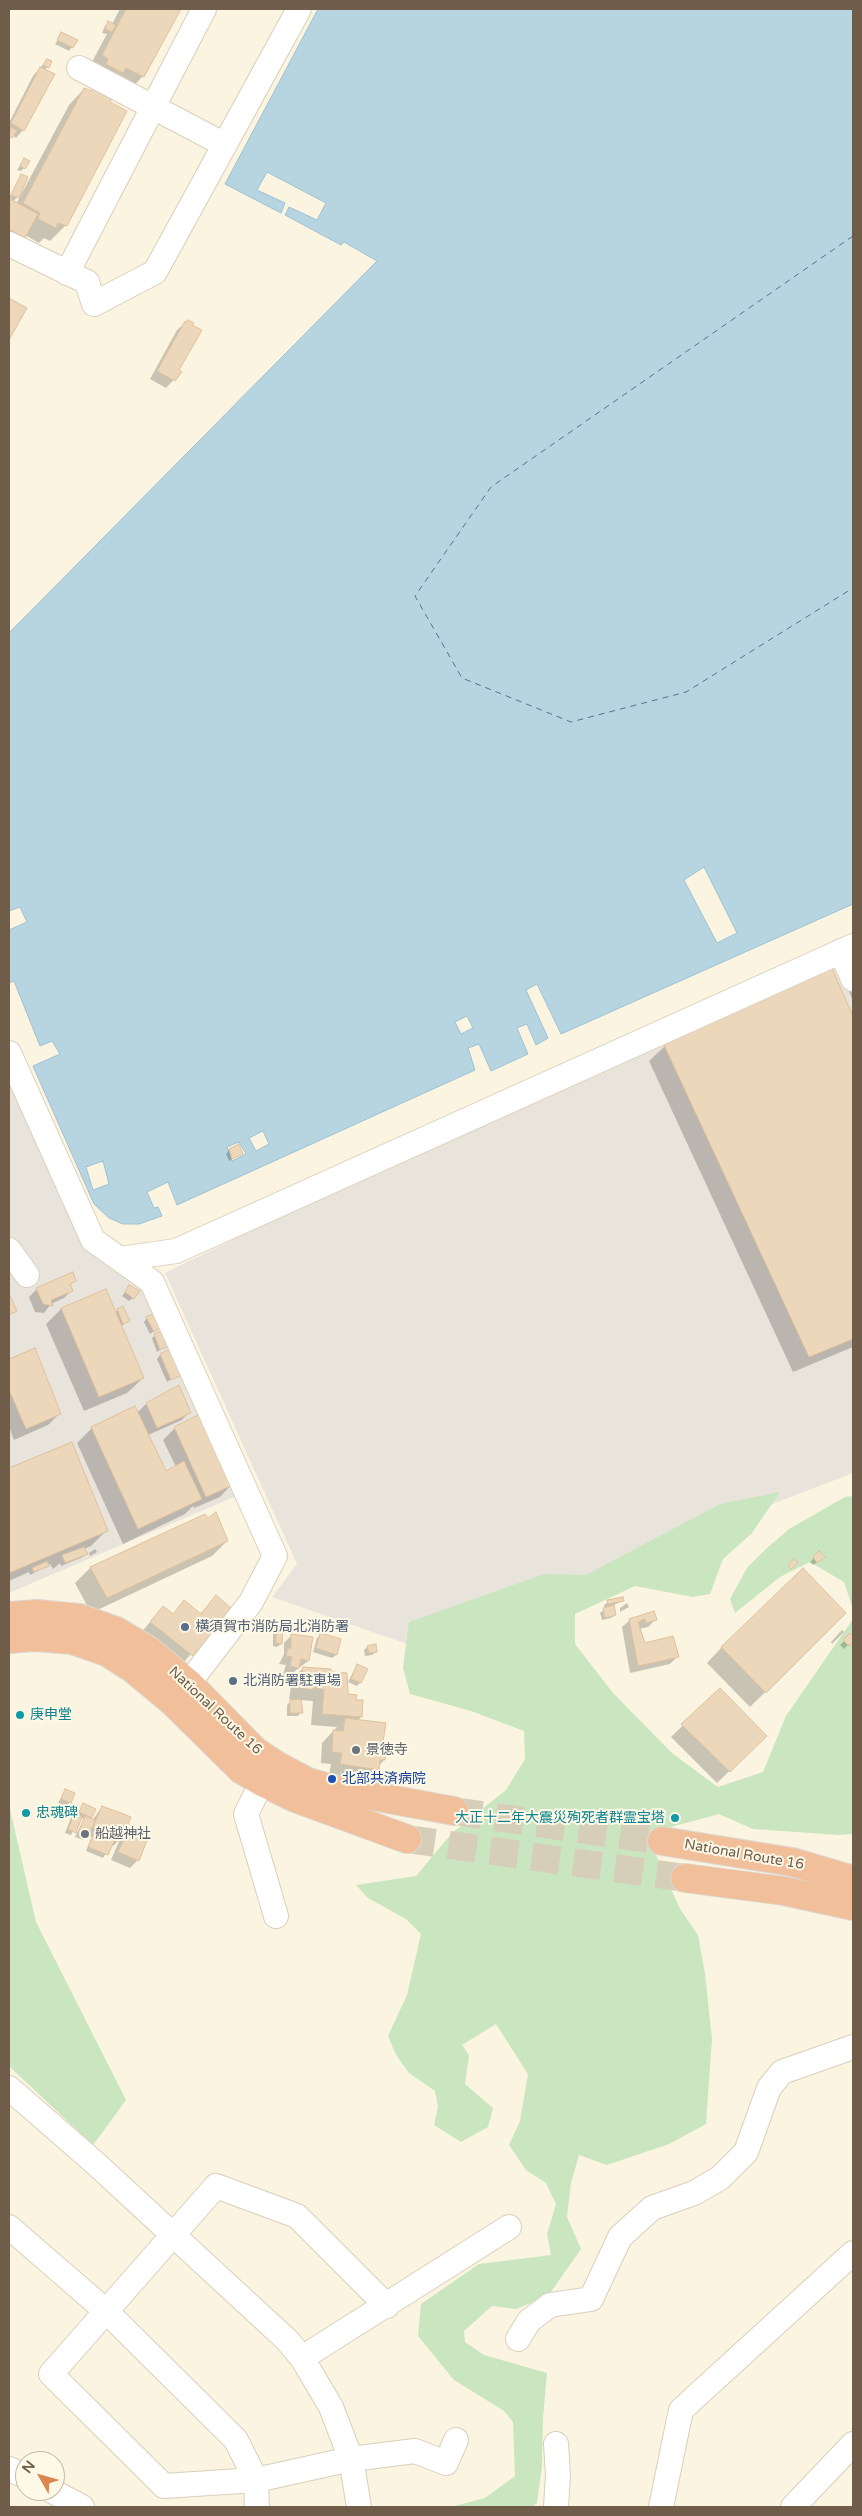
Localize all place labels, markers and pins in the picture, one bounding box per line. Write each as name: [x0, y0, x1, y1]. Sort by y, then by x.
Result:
place label: 横須賀市消防局北消防署: [195, 1619, 349, 1635]
marker: 横須賀市消防局北消防署: [179, 1621, 191, 1633]
place label: 北消防署駐車場: [243, 1673, 341, 1689]
marker: 北消防署駐車場: [227, 1675, 239, 1687]
place label: 庚申堂: [30, 1707, 72, 1723]
marker: 庚申堂: [14, 1709, 26, 1721]
place label: 景徳寺: [366, 1742, 408, 1758]
marker: 景徳寺: [350, 1744, 362, 1756]
place label: 北部共済病院: [342, 1771, 426, 1787]
marker: 北部共済病院: [326, 1773, 338, 1785]
place label: 忠魂碑: [36, 1805, 78, 1821]
marker: 忠魂碑: [20, 1807, 32, 1819]
place label: 大正十二年大震災殉死者群霊宝塔: [455, 1810, 665, 1826]
marker: 大正十二年大震災殉死者群霊宝塔: [669, 1812, 681, 1824]
place label: 船越神社: [95, 1826, 151, 1842]
marker: 船越神社: [79, 1828, 91, 1840]

